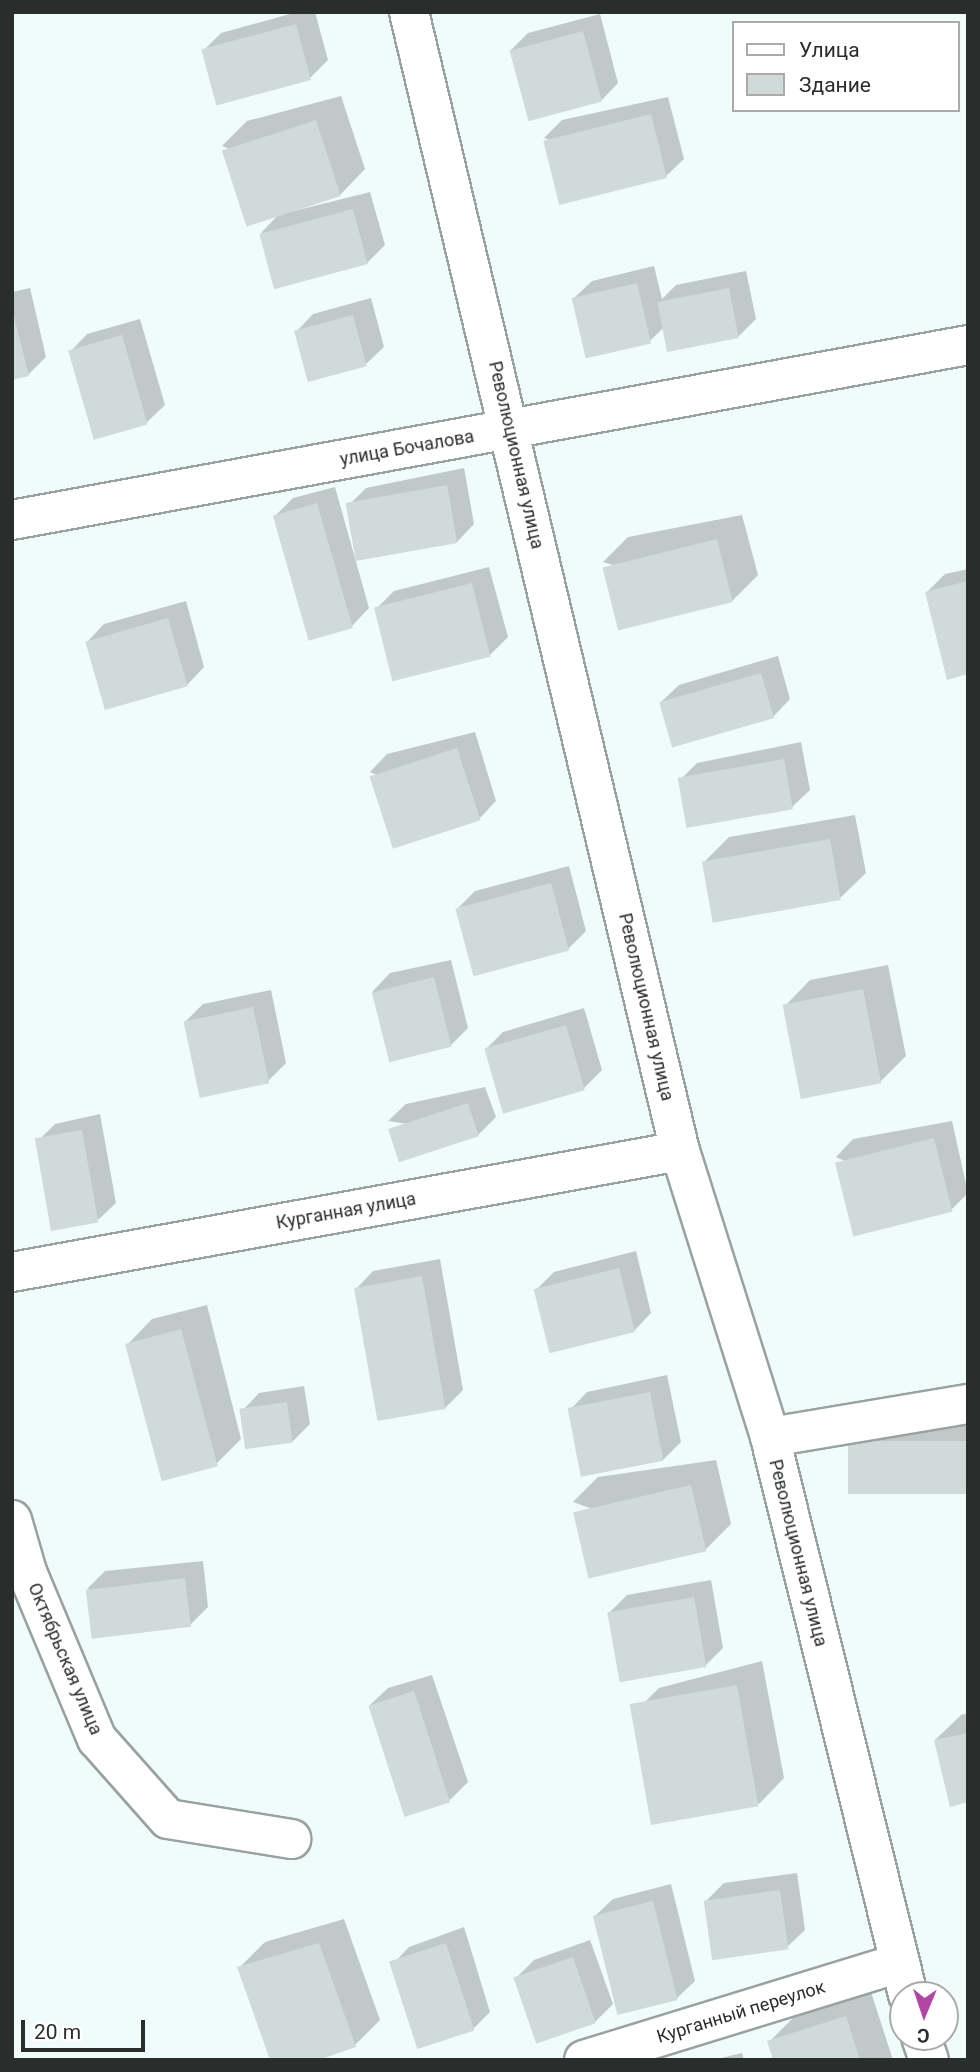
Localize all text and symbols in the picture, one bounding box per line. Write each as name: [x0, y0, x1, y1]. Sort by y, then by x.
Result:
legend: [732, 21, 959, 112]
text: Улица: [799, 38, 860, 62]
text: Здание: [799, 73, 871, 97]
street label: Революционная улица: [484, 359, 548, 551]
street label: улица Бочалова: [338, 426, 476, 470]
street label: Революционная улица: [614, 911, 678, 1103]
street label: Курганная улица: [274, 1188, 418, 1234]
street label: Революционная улица: [764, 1457, 832, 1649]
street label: Октябрьская улица: [23, 1580, 107, 1738]
street label: Курганный переулок: [654, 1976, 828, 2048]
north arrow: [889, 1981, 959, 2051]
scale bar: [24, 2006, 149, 2050]
text: 20 m: [34, 2020, 81, 2044]
text: С: [917, 2024, 930, 2047]

